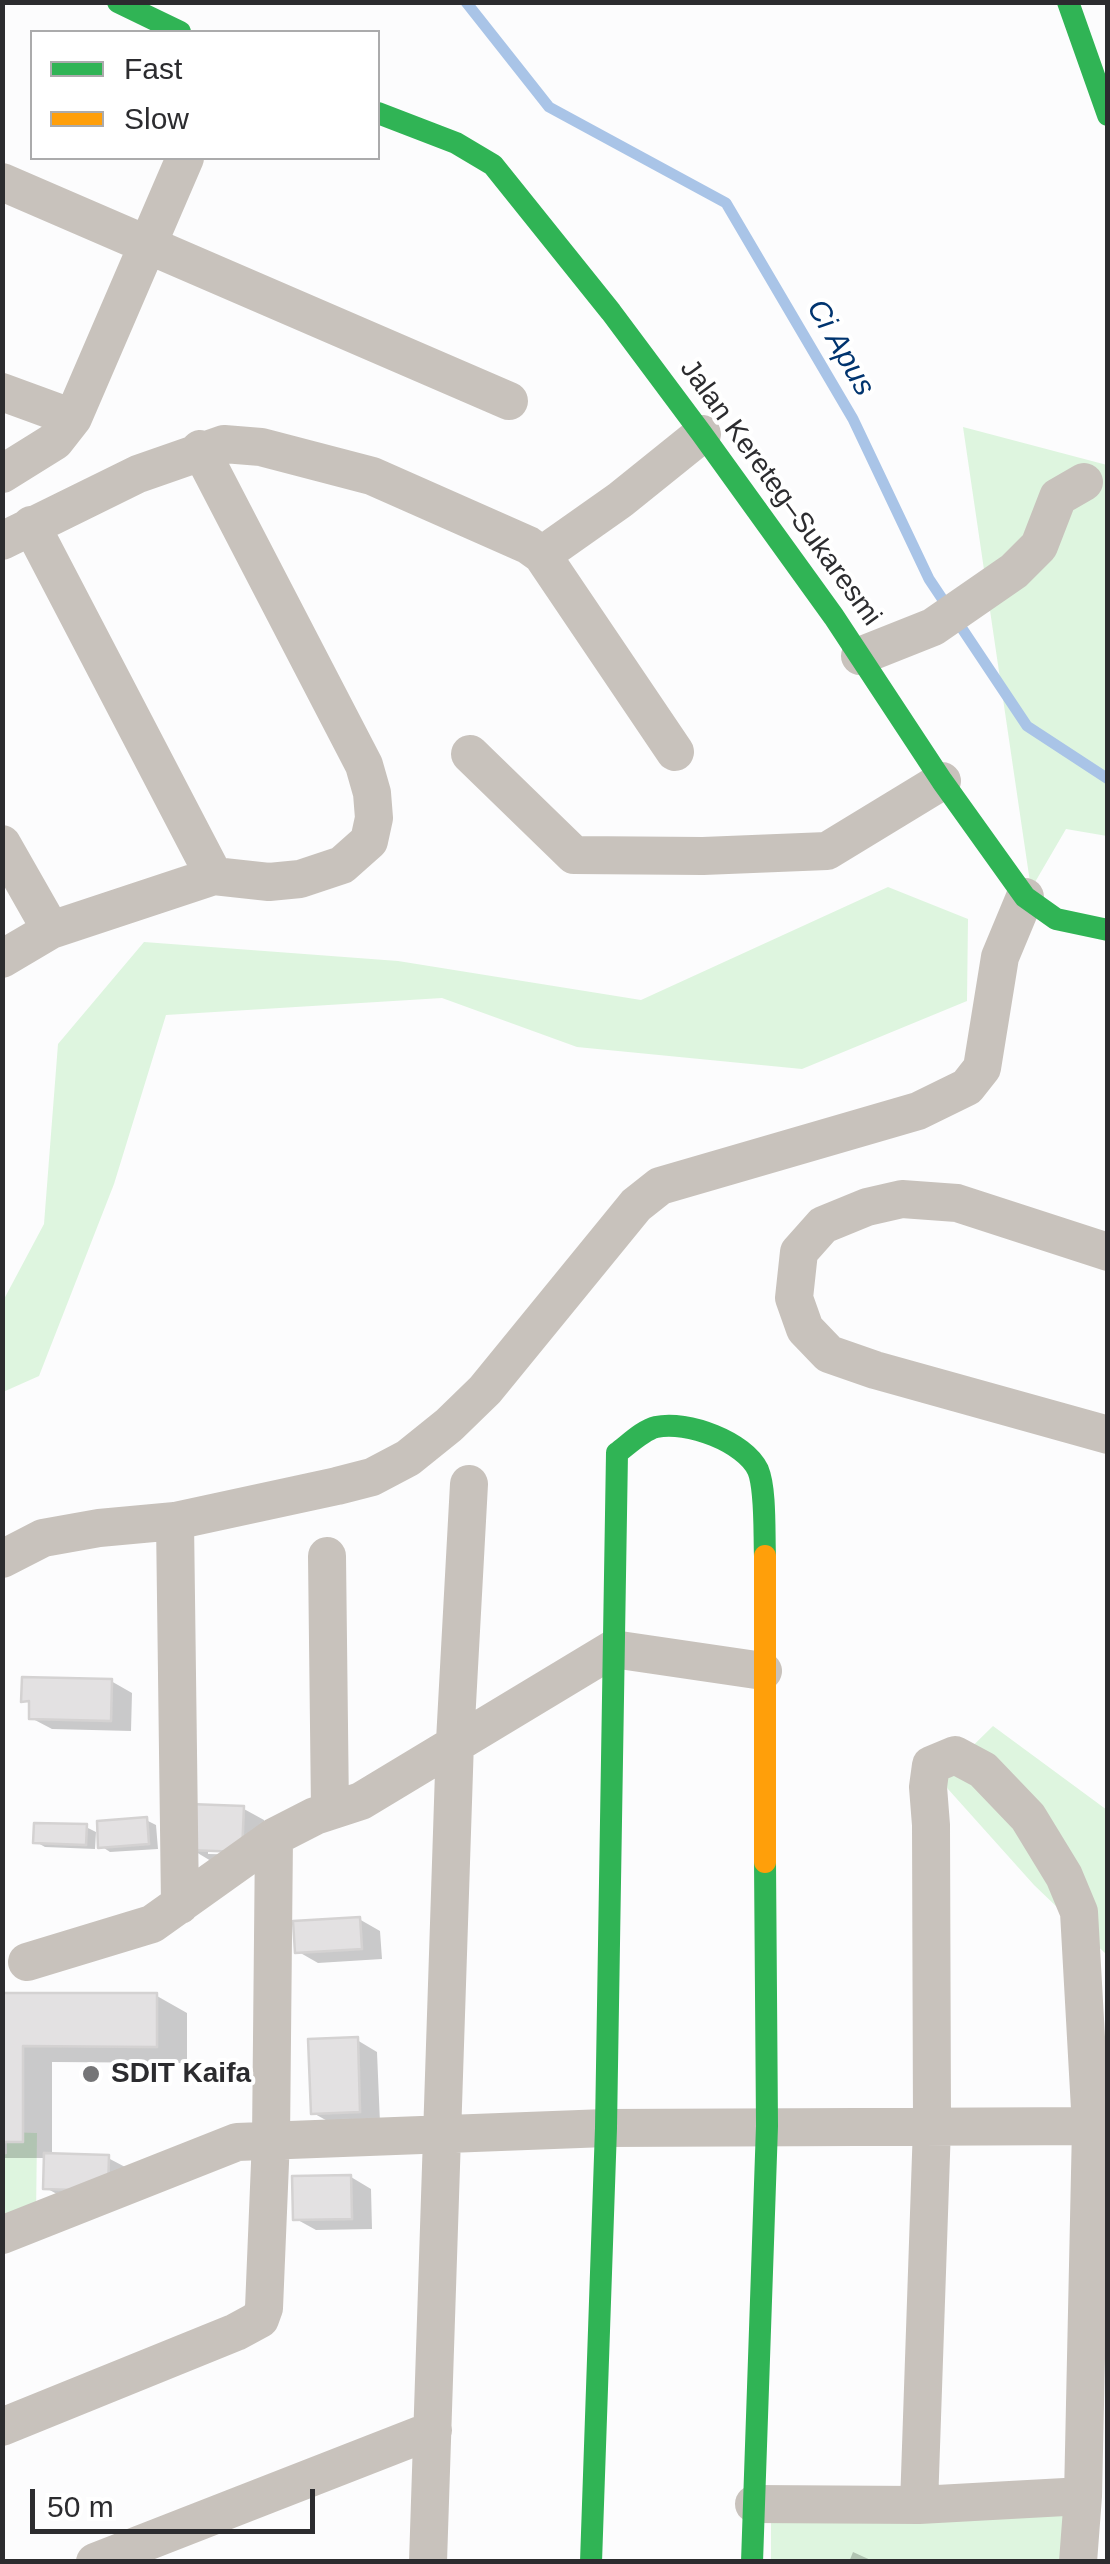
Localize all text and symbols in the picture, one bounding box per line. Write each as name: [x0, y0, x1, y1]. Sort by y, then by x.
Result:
legend: [30, 30, 380, 160]
text: Fast: [124, 52, 182, 85]
text: Slow: [124, 102, 189, 135]
water label: Ci Apus: [798, 294, 882, 402]
street label: Jalan Kereteg–Sukaresmi: [672, 353, 888, 633]
place label: SDIT Kaifa: [111, 2057, 251, 2091]
marker: SDIT Kaifa: [80, 2063, 102, 2085]
scale bar: [35, 2469, 320, 2531]
text: 50 m: [47, 2490, 114, 2523]

